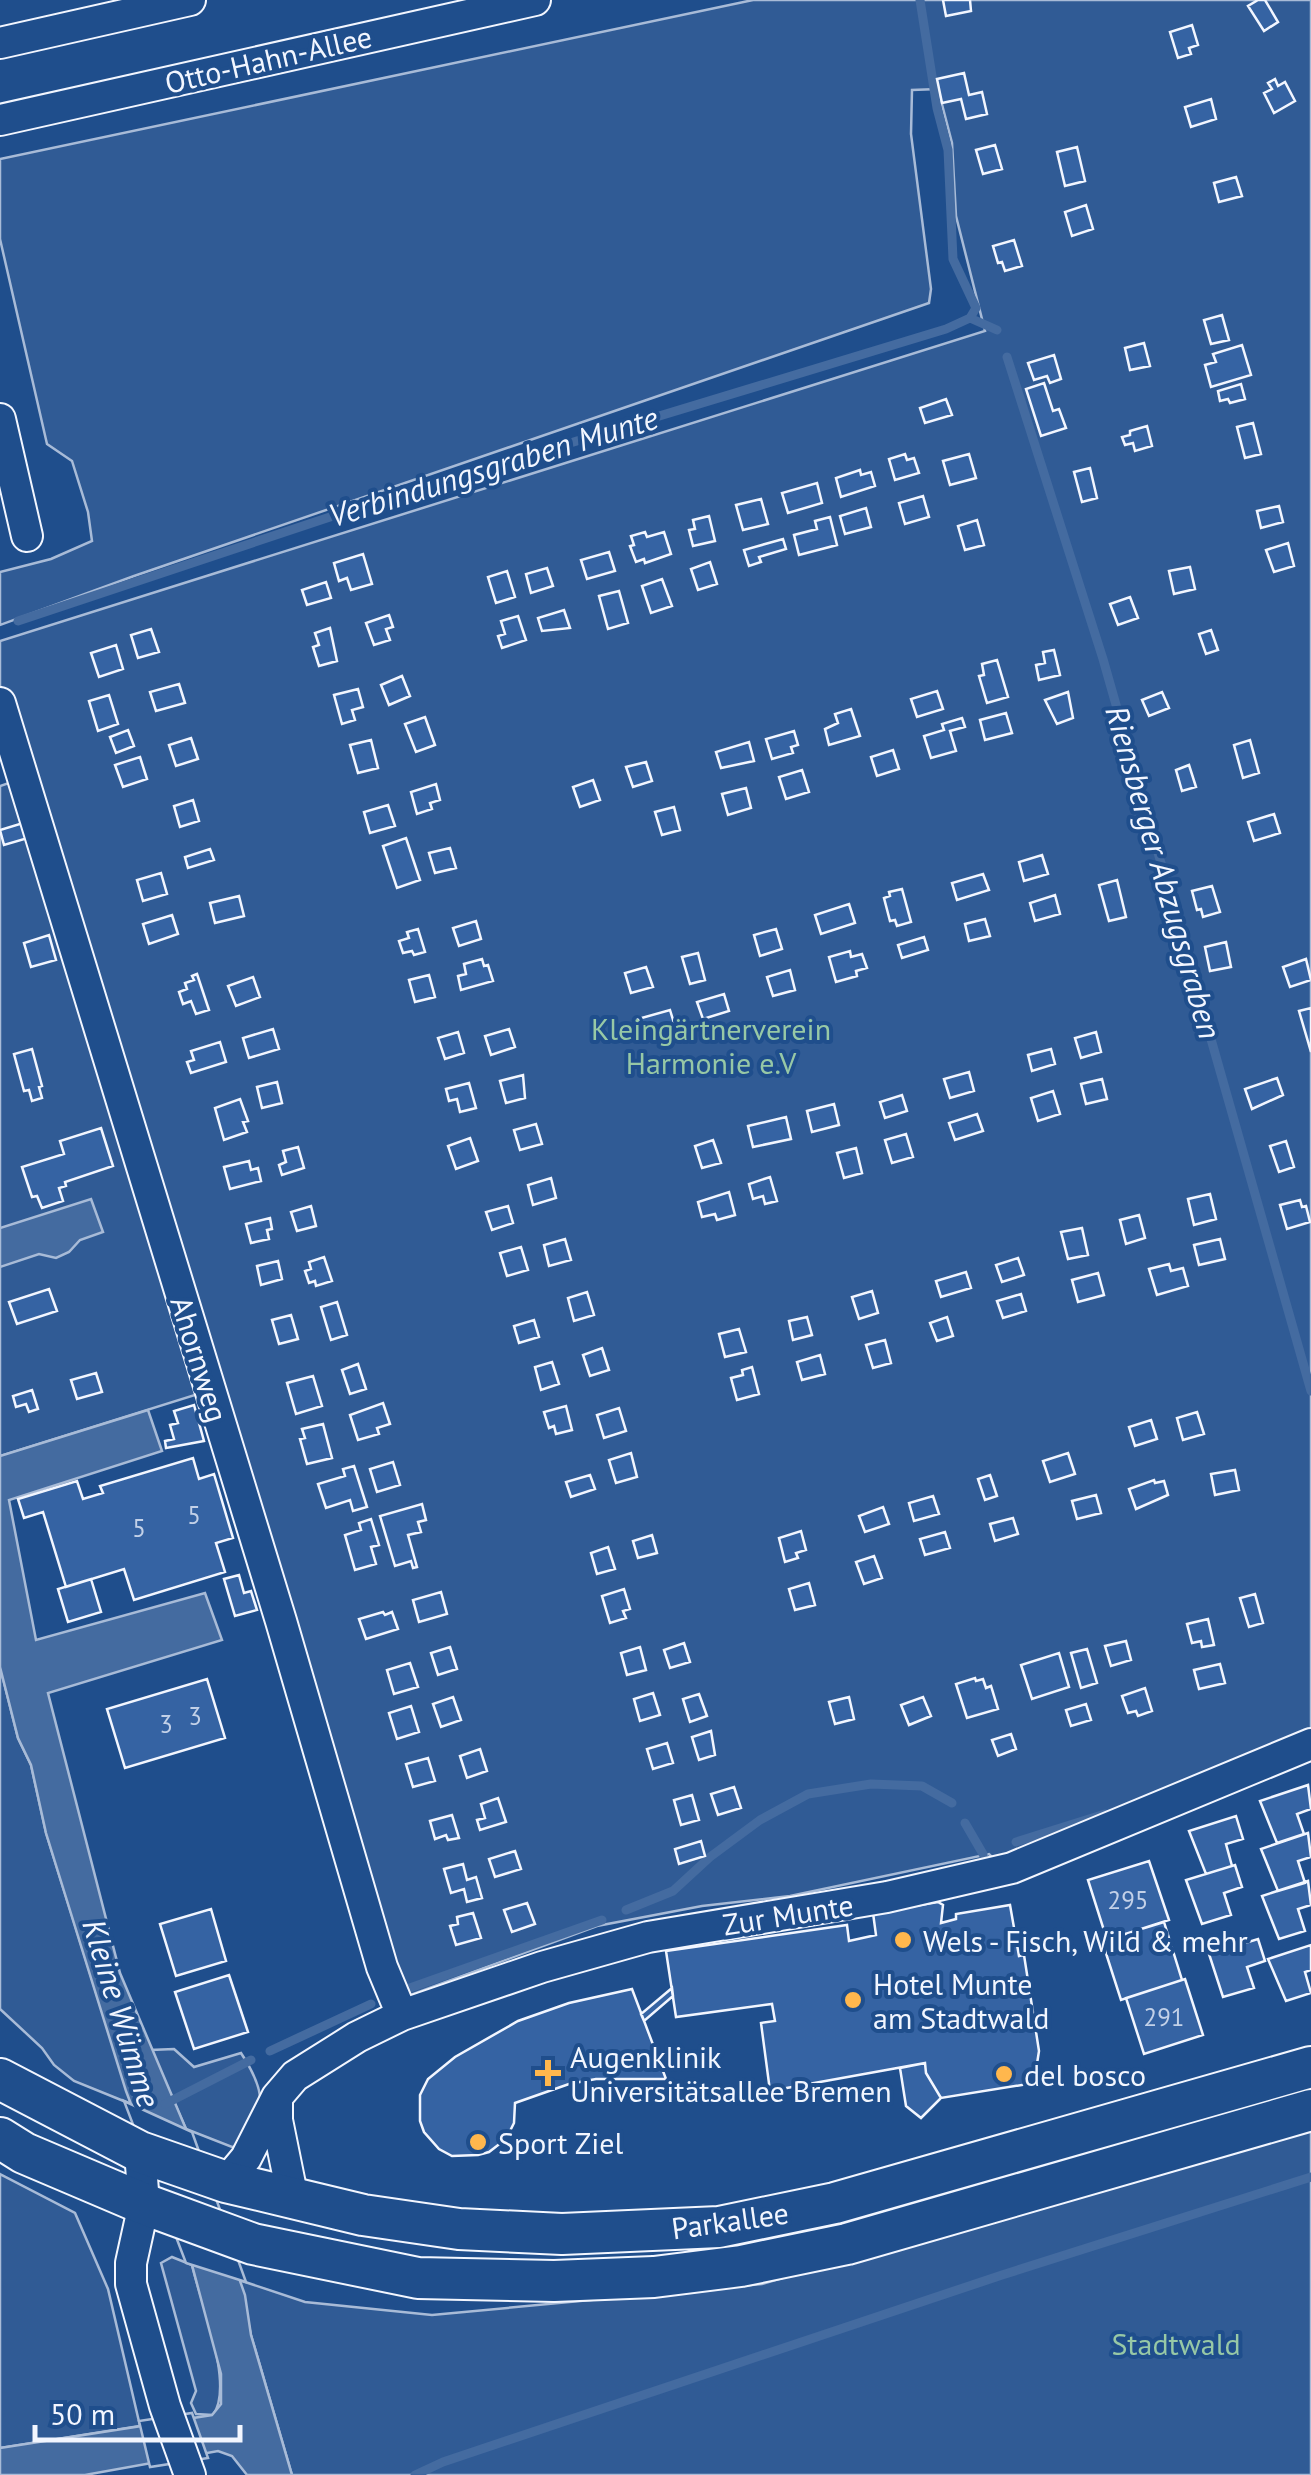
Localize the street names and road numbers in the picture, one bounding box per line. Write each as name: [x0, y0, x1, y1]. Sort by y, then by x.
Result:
street label: Otto-Hahn-Allee: [161, 16, 375, 102]
street label: Ahornweg: [162, 1291, 238, 1427]
street label: Zur Munte: [720, 1884, 856, 1944]
street label: Parkallee: [669, 2192, 791, 2248]

